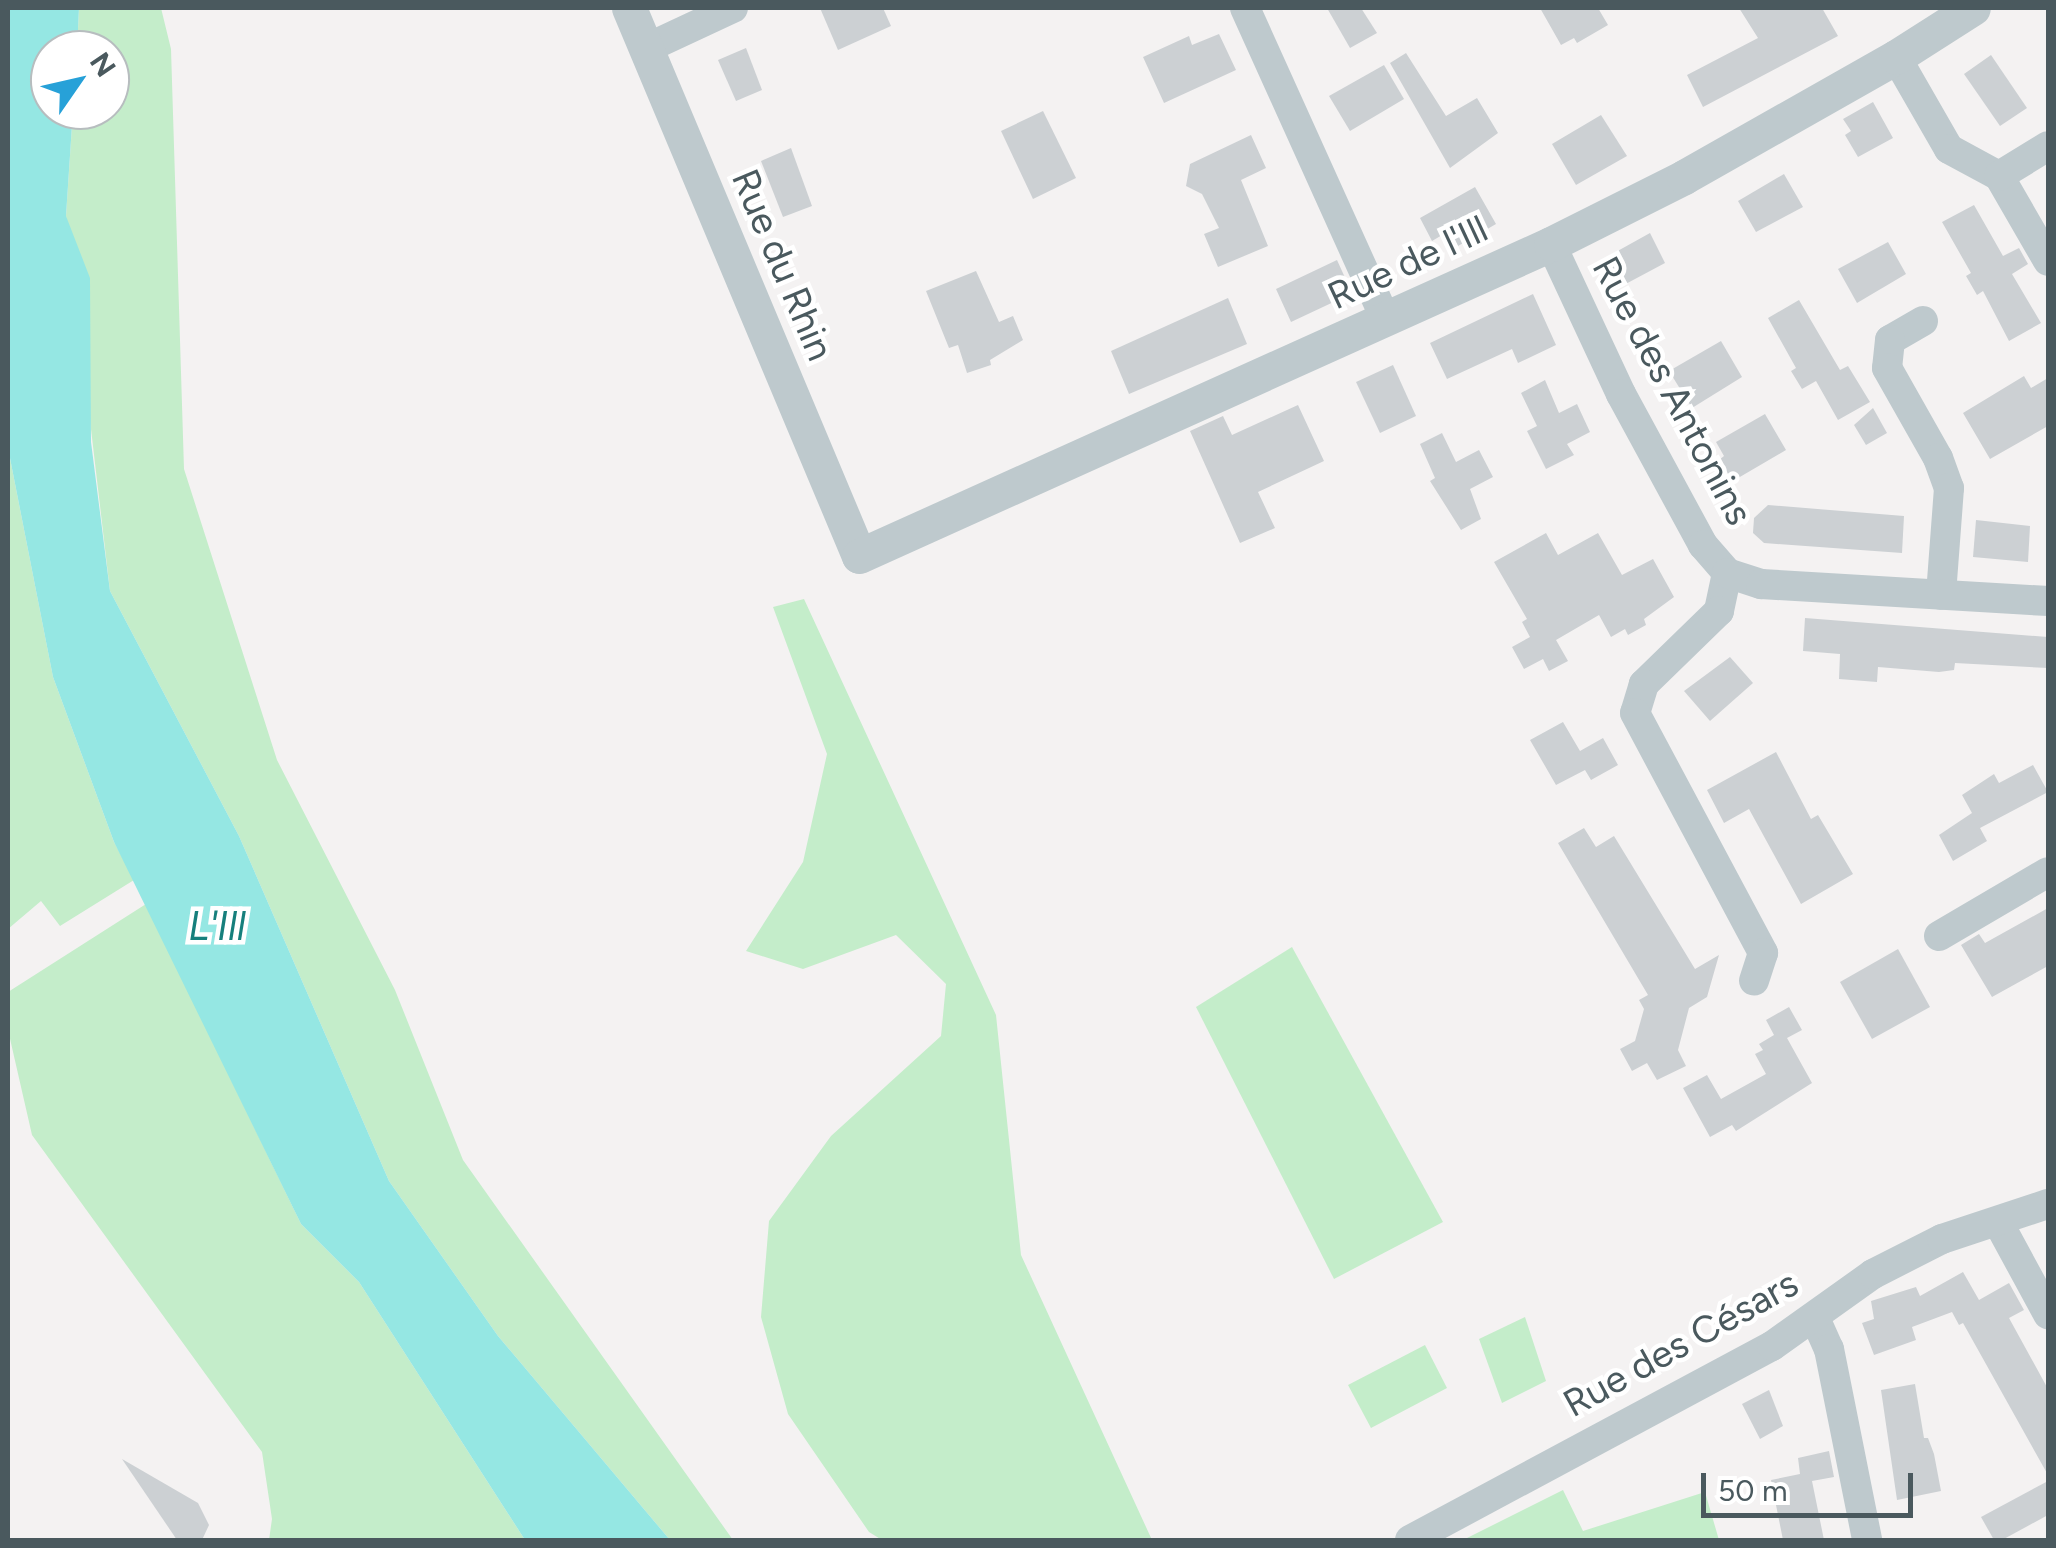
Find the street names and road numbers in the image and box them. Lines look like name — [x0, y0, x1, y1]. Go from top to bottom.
street label: Rue du Rhin — [721, 163, 843, 367]
street label: Rue de l'Ill — [1321, 206, 1495, 320]
street label: Rue des Antonins — [1582, 249, 1762, 533]
street label: Rue des Césars — [1556, 1261, 1806, 1427]

